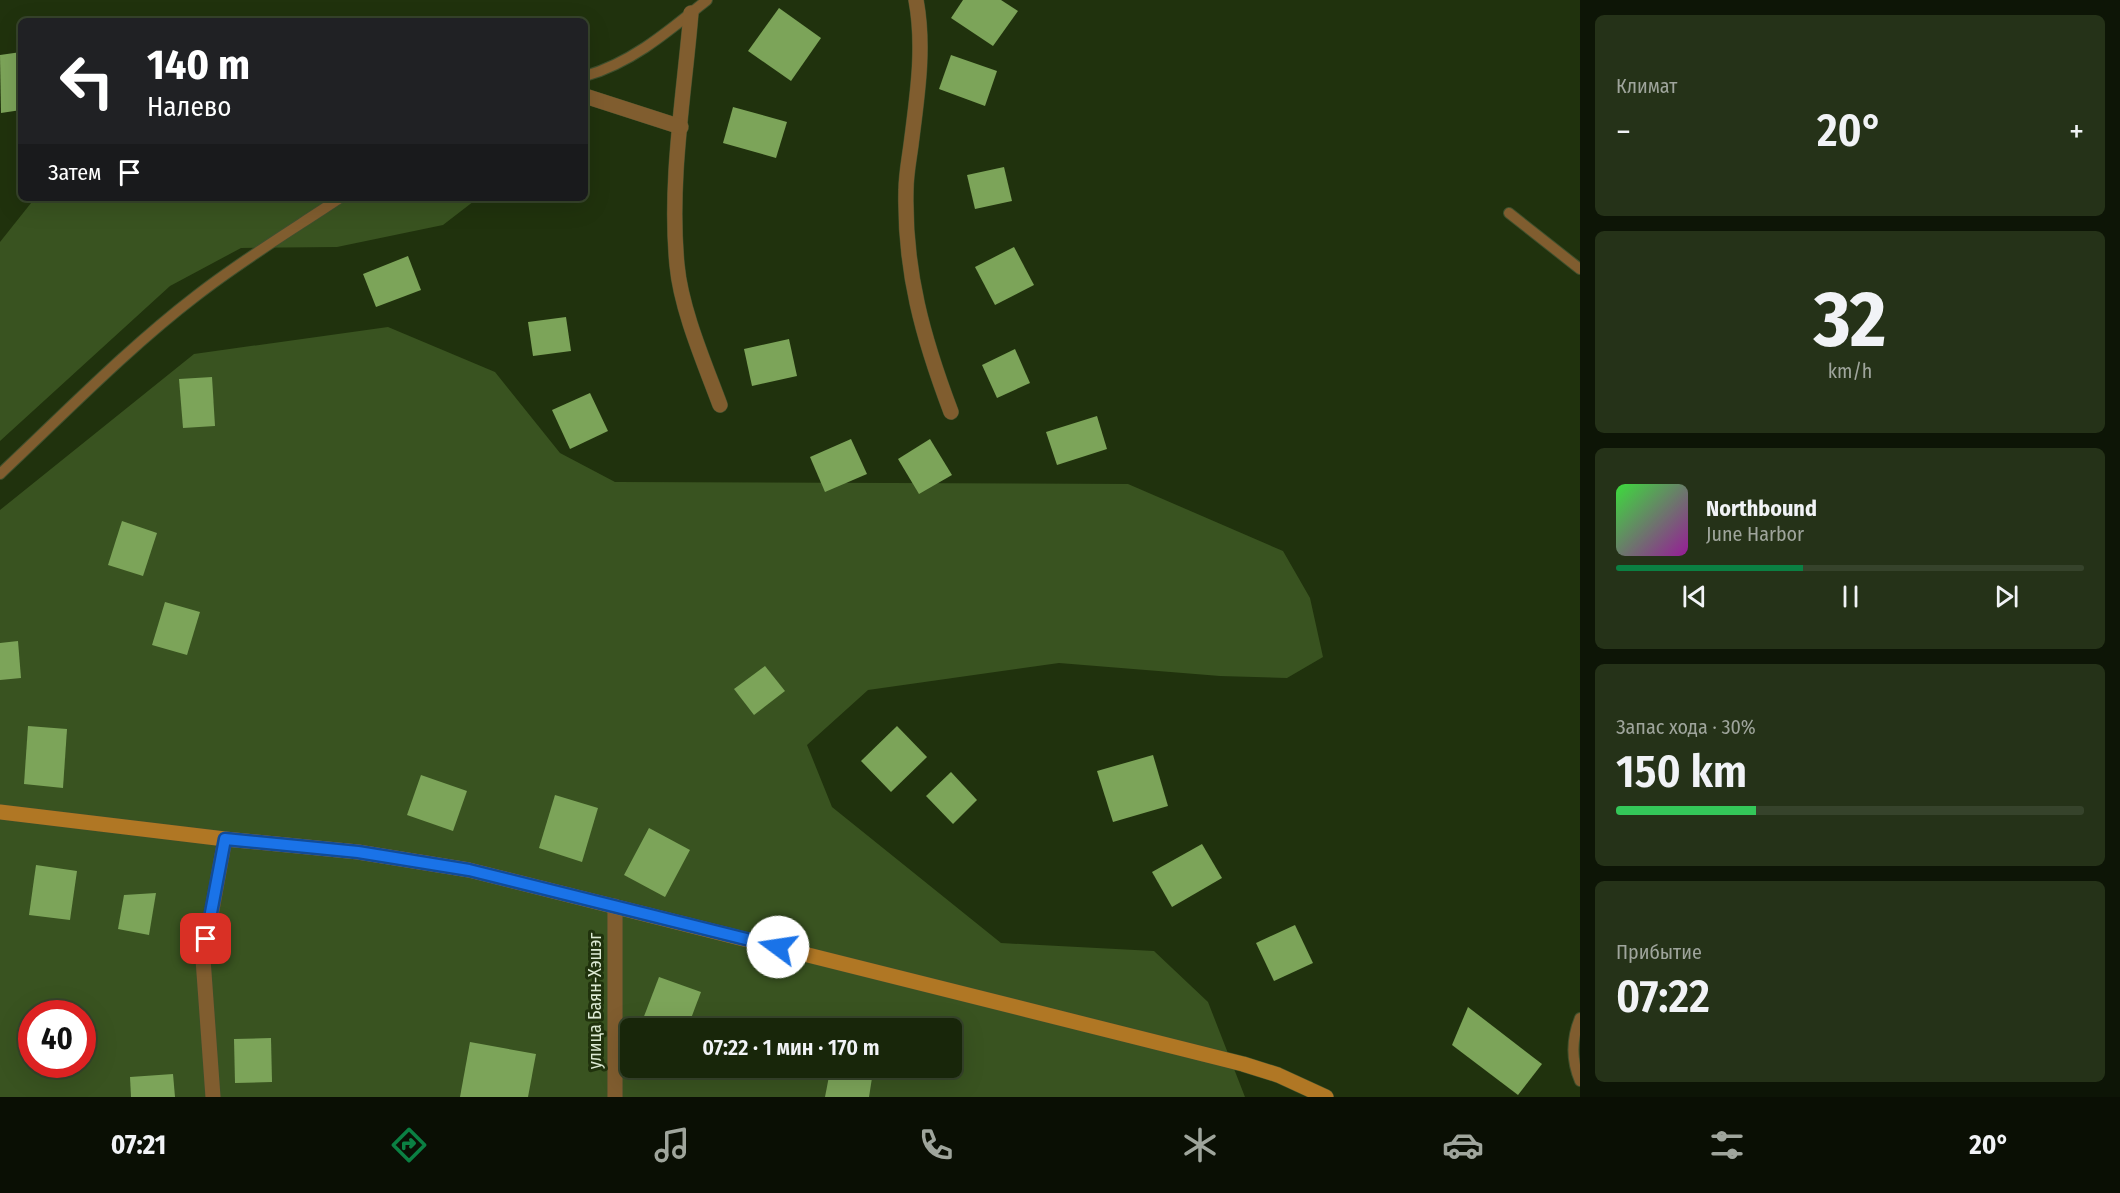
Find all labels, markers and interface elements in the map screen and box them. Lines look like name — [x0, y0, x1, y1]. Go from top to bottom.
text: 140 m — [147, 40, 250, 90]
icon: left — [48, 42, 126, 120]
text: Климат — [1616, 74, 1677, 98]
text: Налево — [147, 91, 231, 123]
text: 20° — [1817, 104, 1883, 158]
text: − — [1616, 112, 1631, 152]
text: + — [2069, 112, 2084, 152]
icon: arrive — [113, 156, 146, 189]
text: Затем — [48, 159, 101, 186]
text: 32 — [1814, 273, 1886, 367]
text: km/h — [1828, 359, 1872, 383]
text: Northbound — [1706, 495, 1817, 522]
text: June Harbor — [1706, 522, 1804, 546]
icon: previous — [1678, 580, 1711, 613]
icon: pause — [1834, 580, 1867, 613]
icon: next — [1990, 580, 2023, 613]
text: Запас хода · 30% — [1616, 715, 1756, 739]
text: 150 km — [1616, 745, 1747, 799]
pin — [180, 913, 231, 964]
position arrow — [746, 915, 810, 979]
icon: arrive — [189, 922, 222, 955]
street label: улица Баян-Хэшэг — [584, 933, 606, 1069]
text: Прибытие — [1616, 940, 1702, 964]
text: 07:22 — [1616, 970, 1710, 1024]
speed limit sign: 40 — [18, 1000, 96, 1078]
text: 07:22 · 1 мин · 170 m — [702, 1034, 880, 1061]
icon: directions — [388, 1124, 430, 1166]
icon: music — [651, 1124, 693, 1166]
icon: phone — [915, 1124, 957, 1166]
icon: climate — [1179, 1124, 1221, 1166]
icon: car — [1442, 1124, 1484, 1166]
icon: filters — [1706, 1124, 1748, 1166]
text: 07:21 — [111, 1129, 166, 1161]
text: 20° — [1969, 1129, 2009, 1161]

